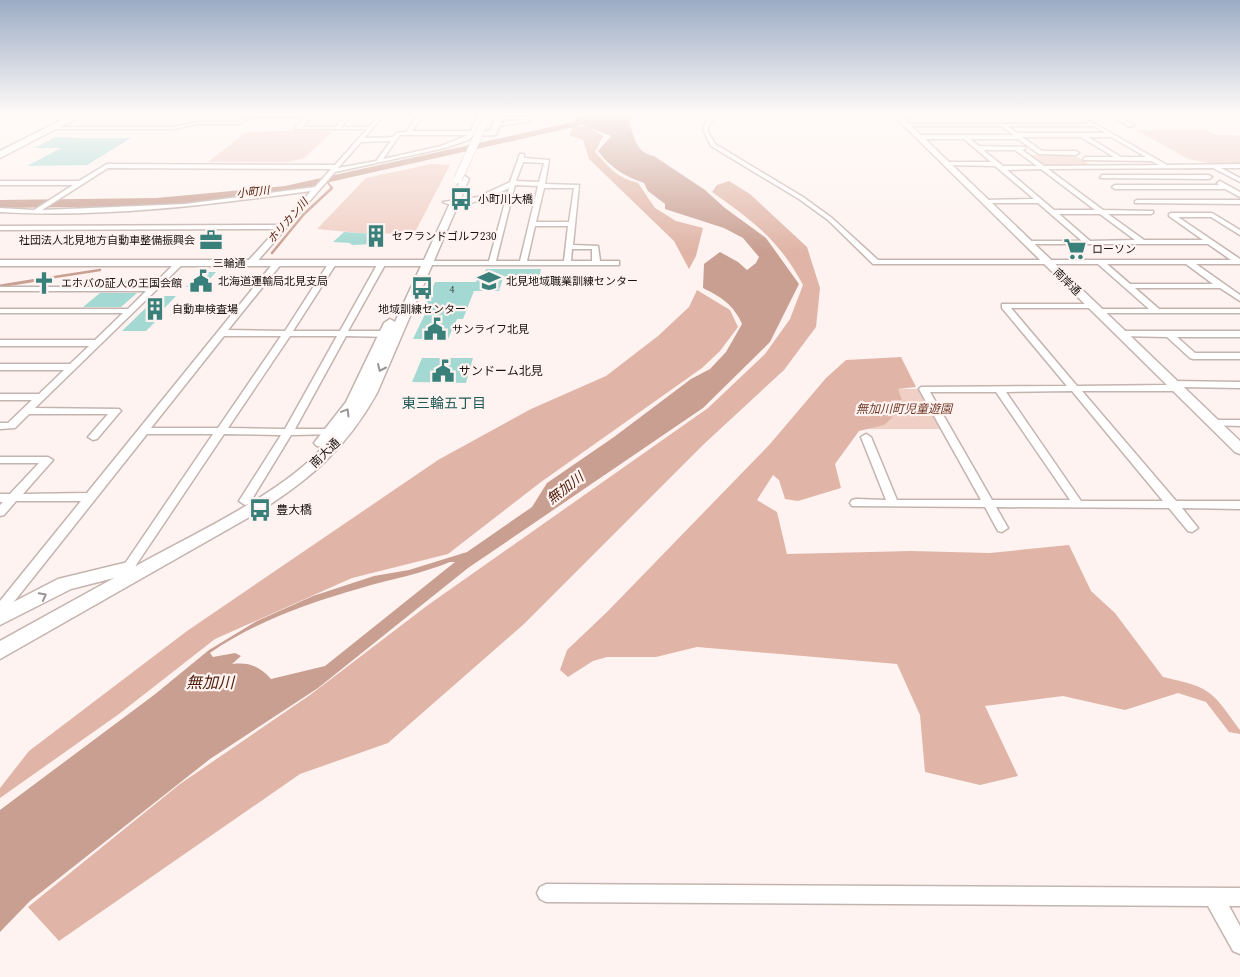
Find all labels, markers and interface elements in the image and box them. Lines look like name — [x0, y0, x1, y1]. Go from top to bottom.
water label: 小町川 — [236, 183, 271, 201]
bus stop icon: 小町川大橋 — [448, 186, 474, 212]
place label: 小町川大橋 — [478, 192, 533, 207]
water label: ホリカン川 — [264, 195, 312, 247]
building icon: セフランドゴルフ230 — [363, 223, 389, 249]
office icon: 社団法人北見地方自動車整備振興会 — [198, 227, 224, 253]
place label: セフランドゴルフ230 — [392, 229, 497, 244]
place label: 社団法人北見地方自動車整備振興会 — [19, 233, 195, 248]
supermarket icon: ローソン — [1062, 236, 1088, 262]
place label: ローソン — [1092, 242, 1136, 257]
street label: 三輪通 — [213, 256, 246, 271]
street label: 南岸通 — [1050, 265, 1084, 299]
public building icon: 北海道運輸局北見支局 — [188, 268, 214, 294]
school or university icon: 北見地域職業訓練センター — [476, 268, 502, 294]
church icon: エホバの証人の王国会館 — [31, 270, 57, 296]
place label: 北海道運輸局北見支局 — [218, 274, 328, 289]
place label: 北見地域職業訓練センター — [506, 274, 638, 289]
bus stop icon: 地域訓練センター — [409, 275, 435, 301]
place label: エホバの証人の王国会館 — [61, 276, 182, 291]
house number: 4 — [450, 283, 455, 296]
building icon: 自動車検査場 — [142, 296, 168, 322]
place label: 自動車検査場 — [172, 302, 238, 317]
place label: 地域訓練センター — [378, 302, 466, 317]
public building icon: サンライフ北見 — [422, 316, 448, 342]
place label: サンライフ北見 — [452, 322, 529, 337]
public building icon: サンドーム北見 — [430, 358, 456, 384]
one-way arrow — [377, 363, 388, 372]
place label: サンドーム北見 — [459, 363, 543, 379]
district label: 東三輪五丁目 — [402, 393, 486, 413]
park label: 無加川町児童遊園 — [856, 401, 954, 417]
one-way arrow — [339, 408, 349, 417]
street label: 南大通 — [306, 435, 344, 471]
water label: 無加川 — [542, 466, 589, 509]
bus stop icon: 豊大橋 — [247, 497, 273, 523]
place label: 豊大橋 — [276, 502, 312, 518]
one-way arrow — [38, 592, 47, 602]
water label: 無加川 — [186, 671, 236, 693]

